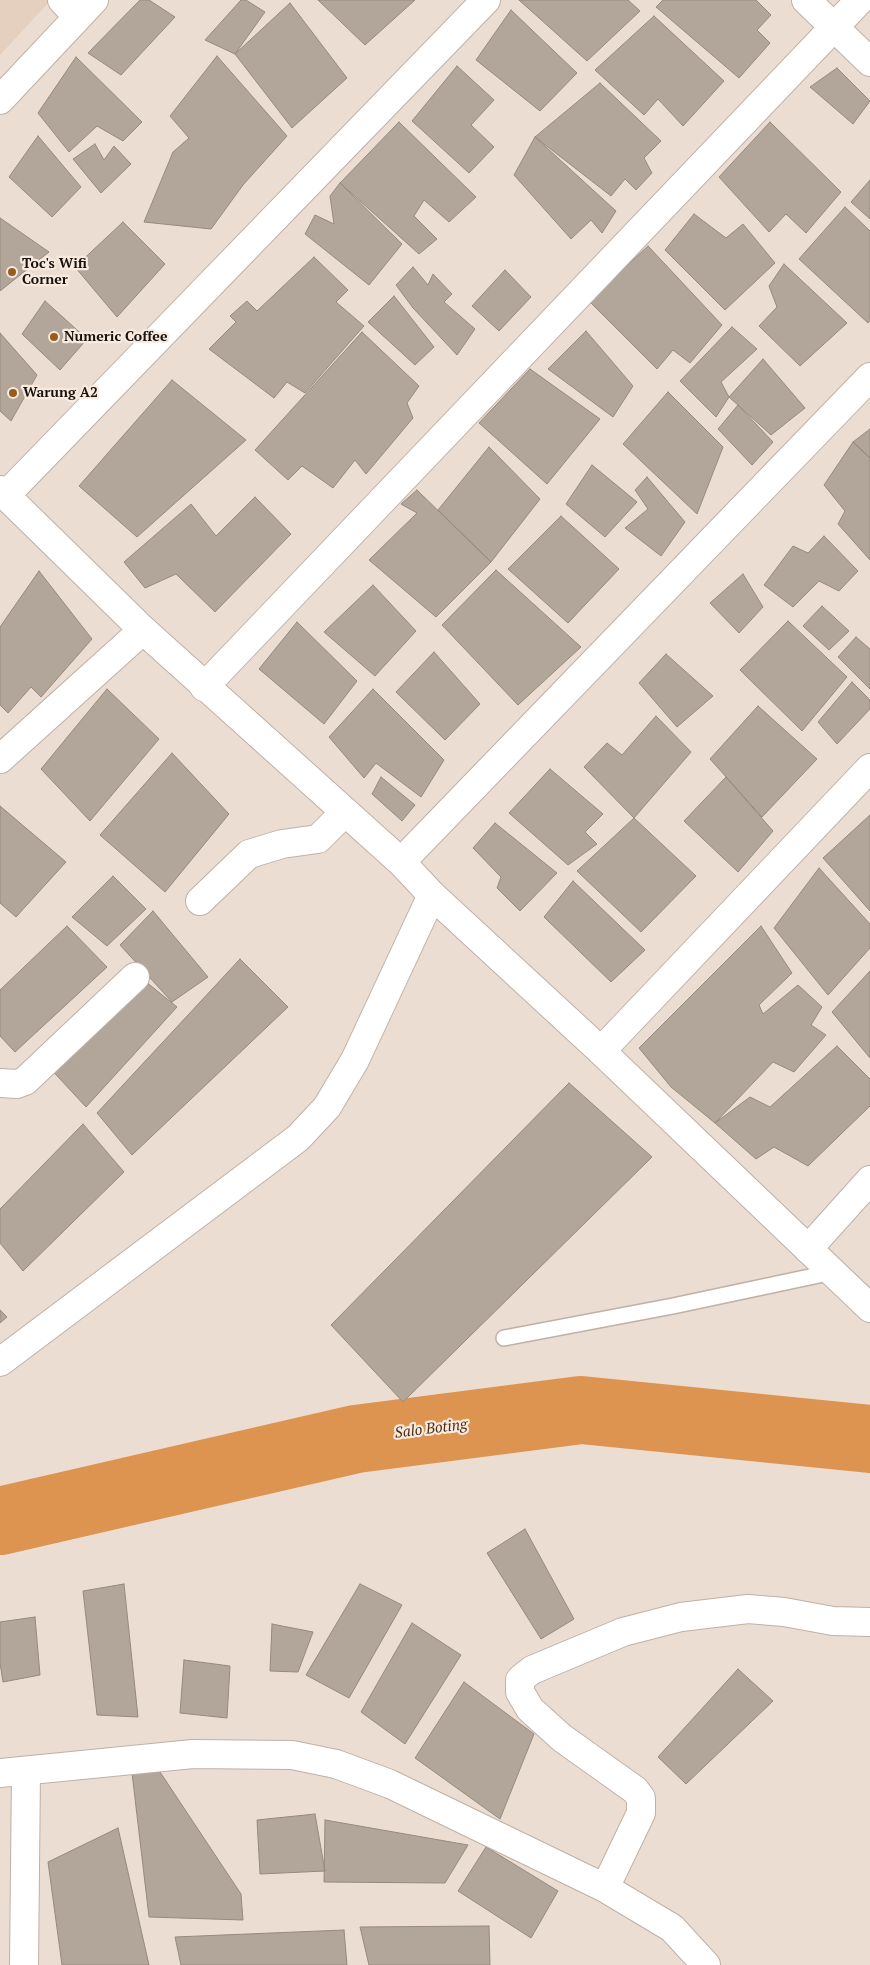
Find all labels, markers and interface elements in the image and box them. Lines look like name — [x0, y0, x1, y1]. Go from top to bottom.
place label: Toc's Wifi Corner — [22, 256, 87, 288]
marker: Toc's Wifi Corner — [6, 266, 18, 278]
place label: Numeric Coffee — [64, 329, 167, 345]
marker: Numeric Coffee — [48, 331, 60, 343]
place label: Warung A2 — [23, 385, 98, 401]
marker: Warung A2 — [7, 387, 19, 399]
water label: Salo Boting — [394, 1416, 468, 1442]

